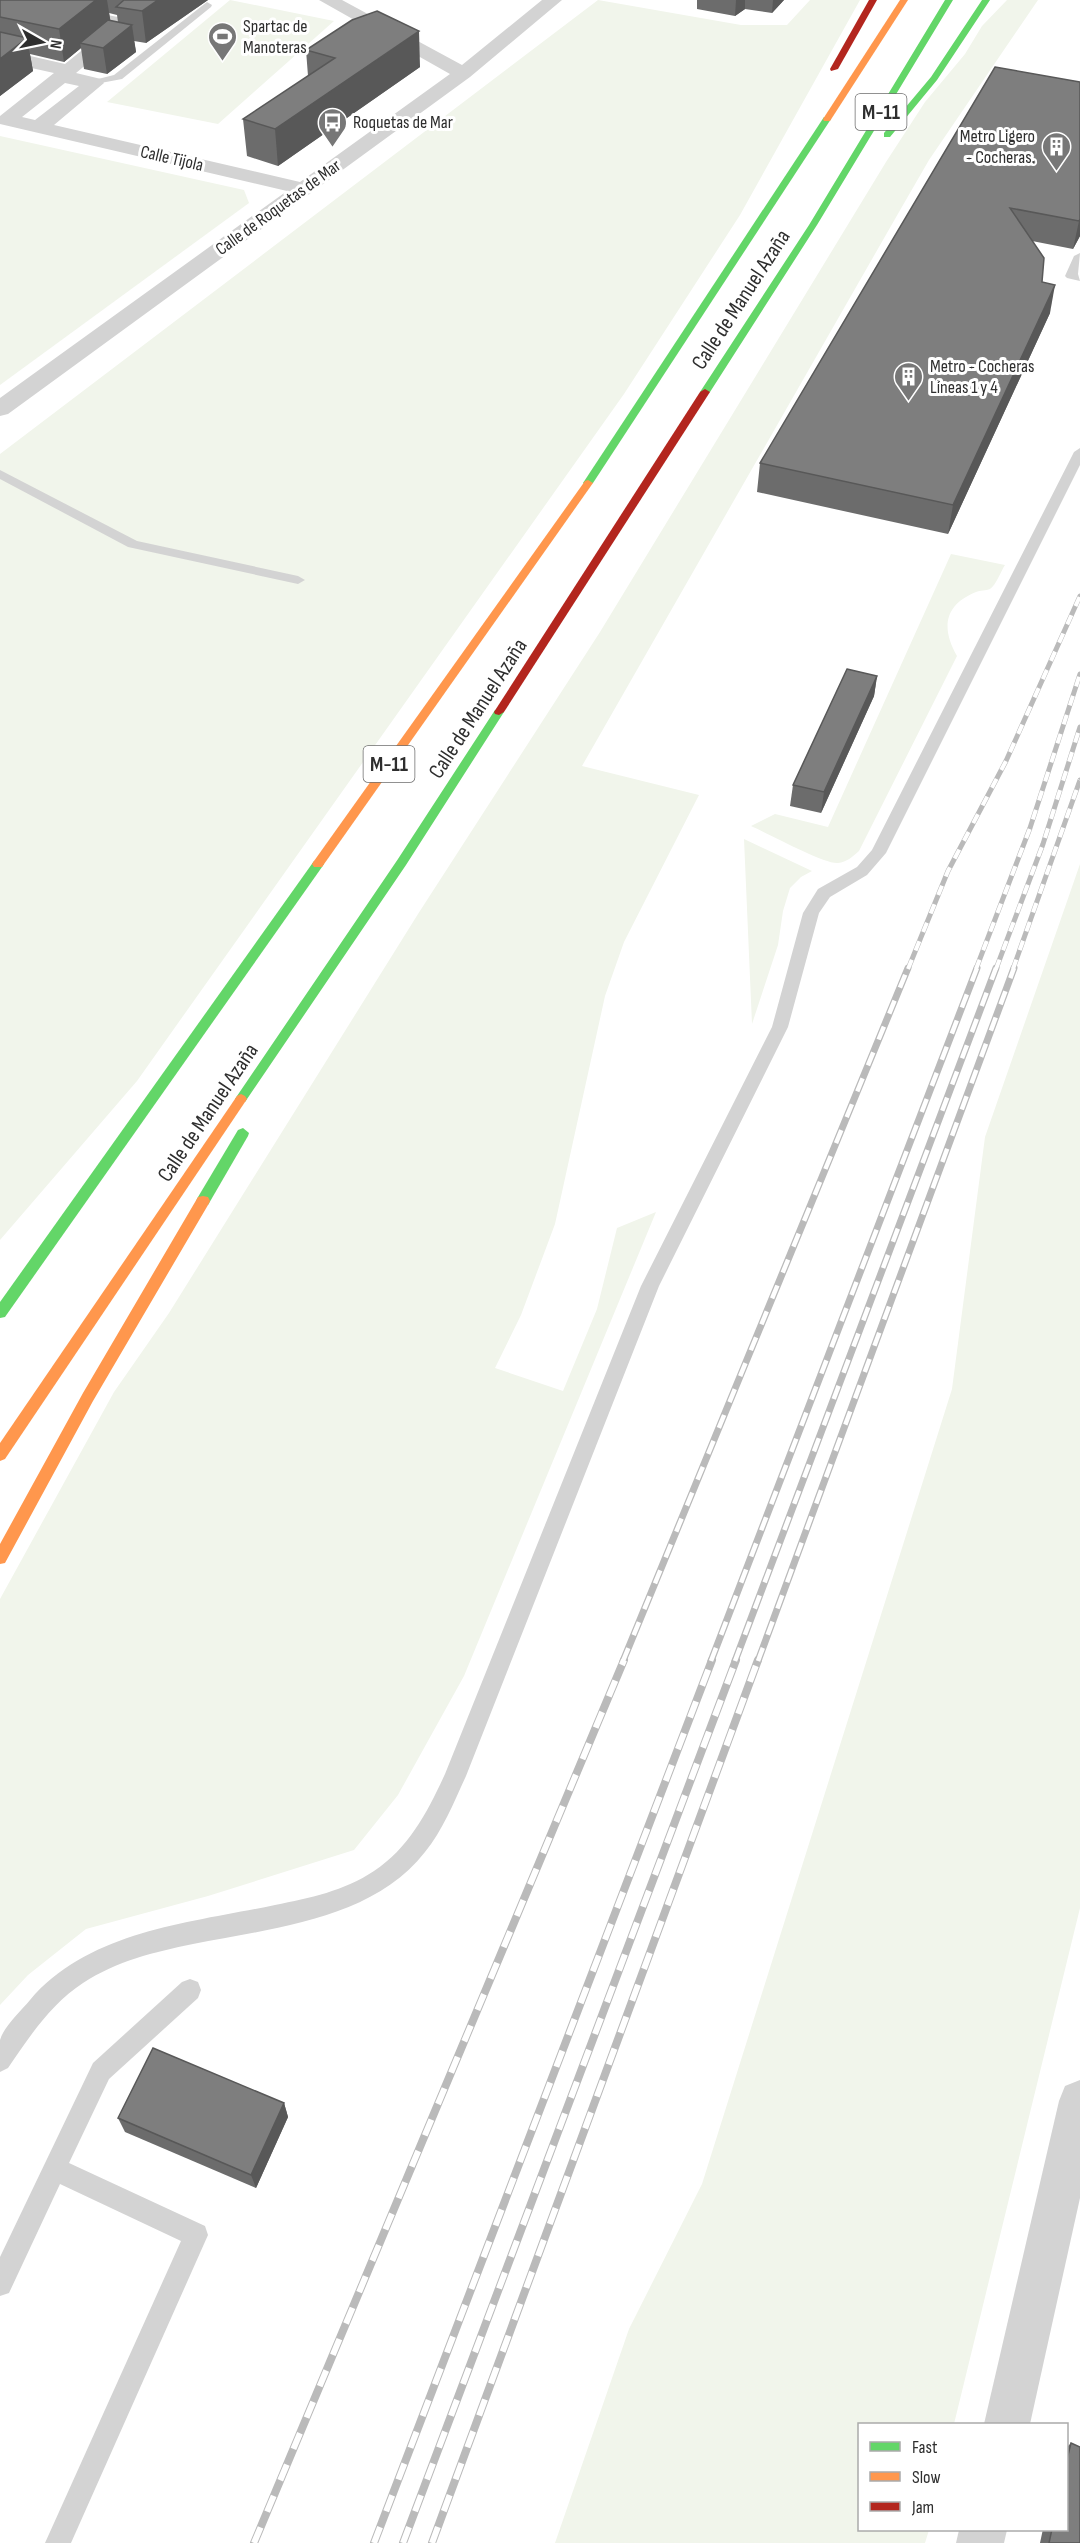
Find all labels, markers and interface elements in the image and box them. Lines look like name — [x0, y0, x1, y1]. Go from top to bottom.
north arrow — [12, 12, 72, 72]
place label: Spartac de Manoteras — [243, 16, 308, 58]
sports icon: Spartac de Manoteras — [206, 20, 238, 62]
text: N — [45, 38, 65, 50]
road number: M-11 — [856, 94, 906, 130]
bus stop icon: Roquetas de Mar — [316, 106, 348, 148]
place label: Roquetas de Mar — [353, 112, 453, 133]
place label: Metro Ligero - Cocheras. — [960, 126, 1035, 168]
building icon: Metro Ligero - Cocheras. — [1040, 130, 1072, 172]
street label: Calle Tijola — [138, 141, 205, 176]
street label: Calle de Roquetas de Mar — [212, 155, 345, 260]
street label: Calle de Manuel Azaña — [686, 225, 796, 375]
place label: Metro - Cocheras Líneas 1 y 4 — [930, 356, 1035, 398]
building icon: Metro - Cocheras Líneas 1 y 4 — [893, 360, 925, 402]
street label: Calle de Manuel Azaña — [423, 634, 533, 784]
road number: M-11 — [364, 746, 414, 782]
street label: Calle de Manuel Azaña — [152, 1038, 265, 1187]
legend — [858, 2423, 1068, 2531]
text: Fast — [912, 2437, 938, 2458]
text: Slow — [912, 2467, 941, 2488]
text: Jam — [911, 2497, 934, 2518]

